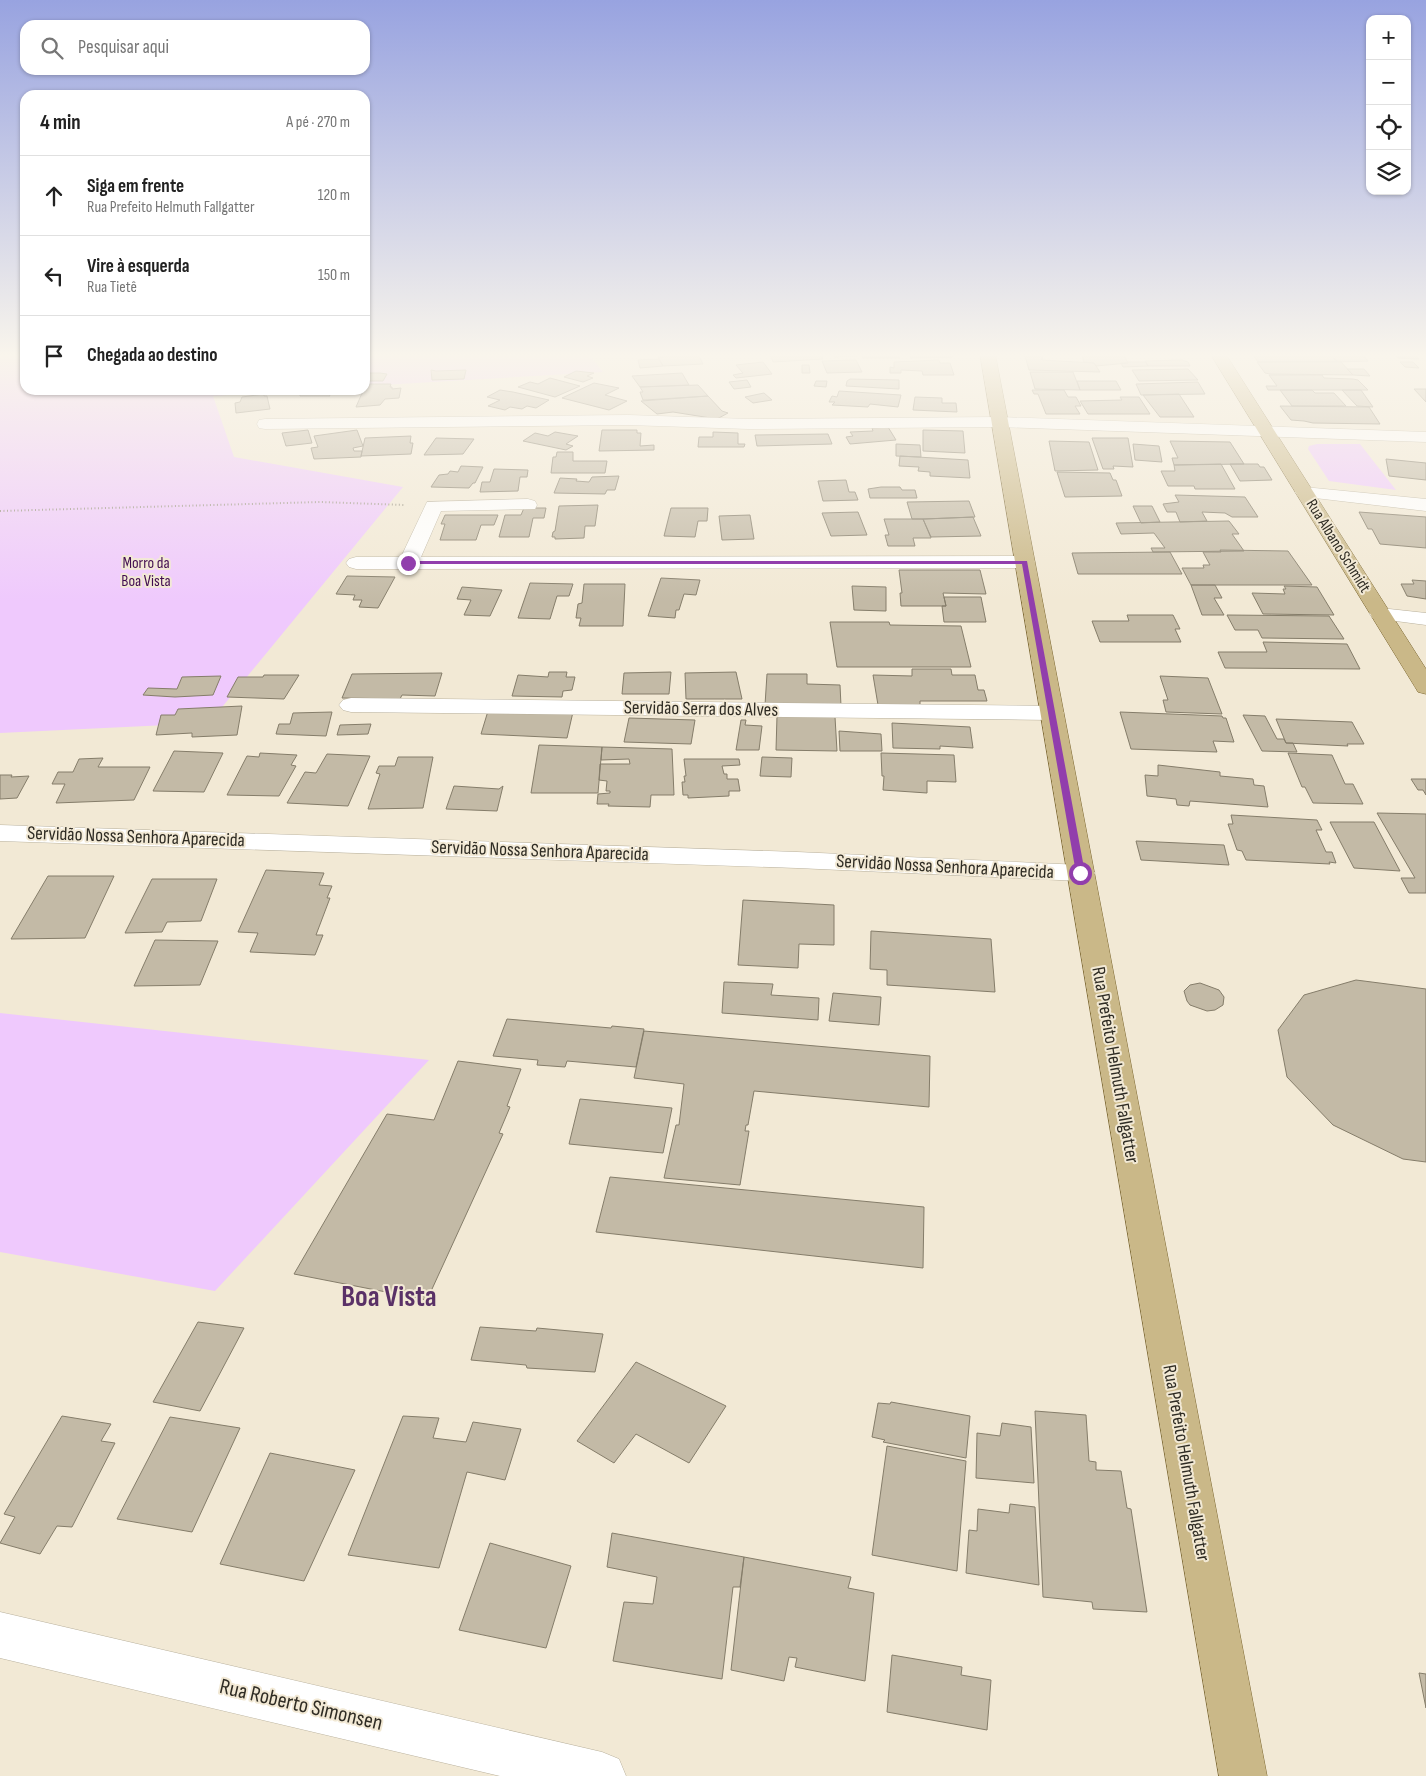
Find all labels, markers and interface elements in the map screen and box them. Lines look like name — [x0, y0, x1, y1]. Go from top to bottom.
map controls — [1366, 15, 1411, 195]
button: + — [1366, 15, 1411, 60]
search box — [20, 20, 370, 75]
icon: search — [38, 34, 66, 62]
text: Pesquisar aqui — [78, 36, 169, 59]
button: − — [1366, 60, 1411, 105]
button: locate — [1366, 105, 1411, 150]
text: 4 min — [40, 110, 81, 135]
text: A pé · 270 m — [286, 113, 350, 132]
button: layers — [1366, 150, 1411, 195]
text: Siga em frente — [87, 175, 184, 198]
icon: ahead — [40, 182, 68, 210]
text: 120 m — [318, 186, 350, 205]
text: Rua Prefeito Helmuth Fallgatter — [87, 198, 255, 217]
text: Vire à esquerda — [87, 255, 189, 278]
icon: left — [40, 262, 68, 290]
text: 150 m — [318, 266, 350, 285]
text: Rua Tietê — [87, 278, 137, 297]
icon: arrive — [40, 342, 68, 370]
text: Chegada ao destino — [87, 344, 217, 367]
street label: Rua Albano Schmidt — [1302, 496, 1374, 596]
route end — [397, 552, 420, 575]
park label: Morro da Boa Vista — [121, 554, 171, 591]
street label: Servidão Serra dos Alves — [624, 696, 779, 722]
street label: Servidão Nossa Senhora Aparecida — [27, 822, 245, 852]
street label: Servidão Nossa Senhora Aparecida — [431, 836, 649, 866]
street label: Servidão Nossa Senhora Aparecida — [836, 850, 1054, 884]
route start — [1069, 862, 1092, 885]
street label: Rua Prefeito Helmuth Fallgatter — [1086, 965, 1144, 1166]
district label: Boa Vista — [341, 1280, 437, 1315]
street label: Rua Prefeito Helmuth Fallgatter — [1157, 1363, 1215, 1564]
street label: Rua Roberto Simonsen — [217, 1673, 385, 1737]

